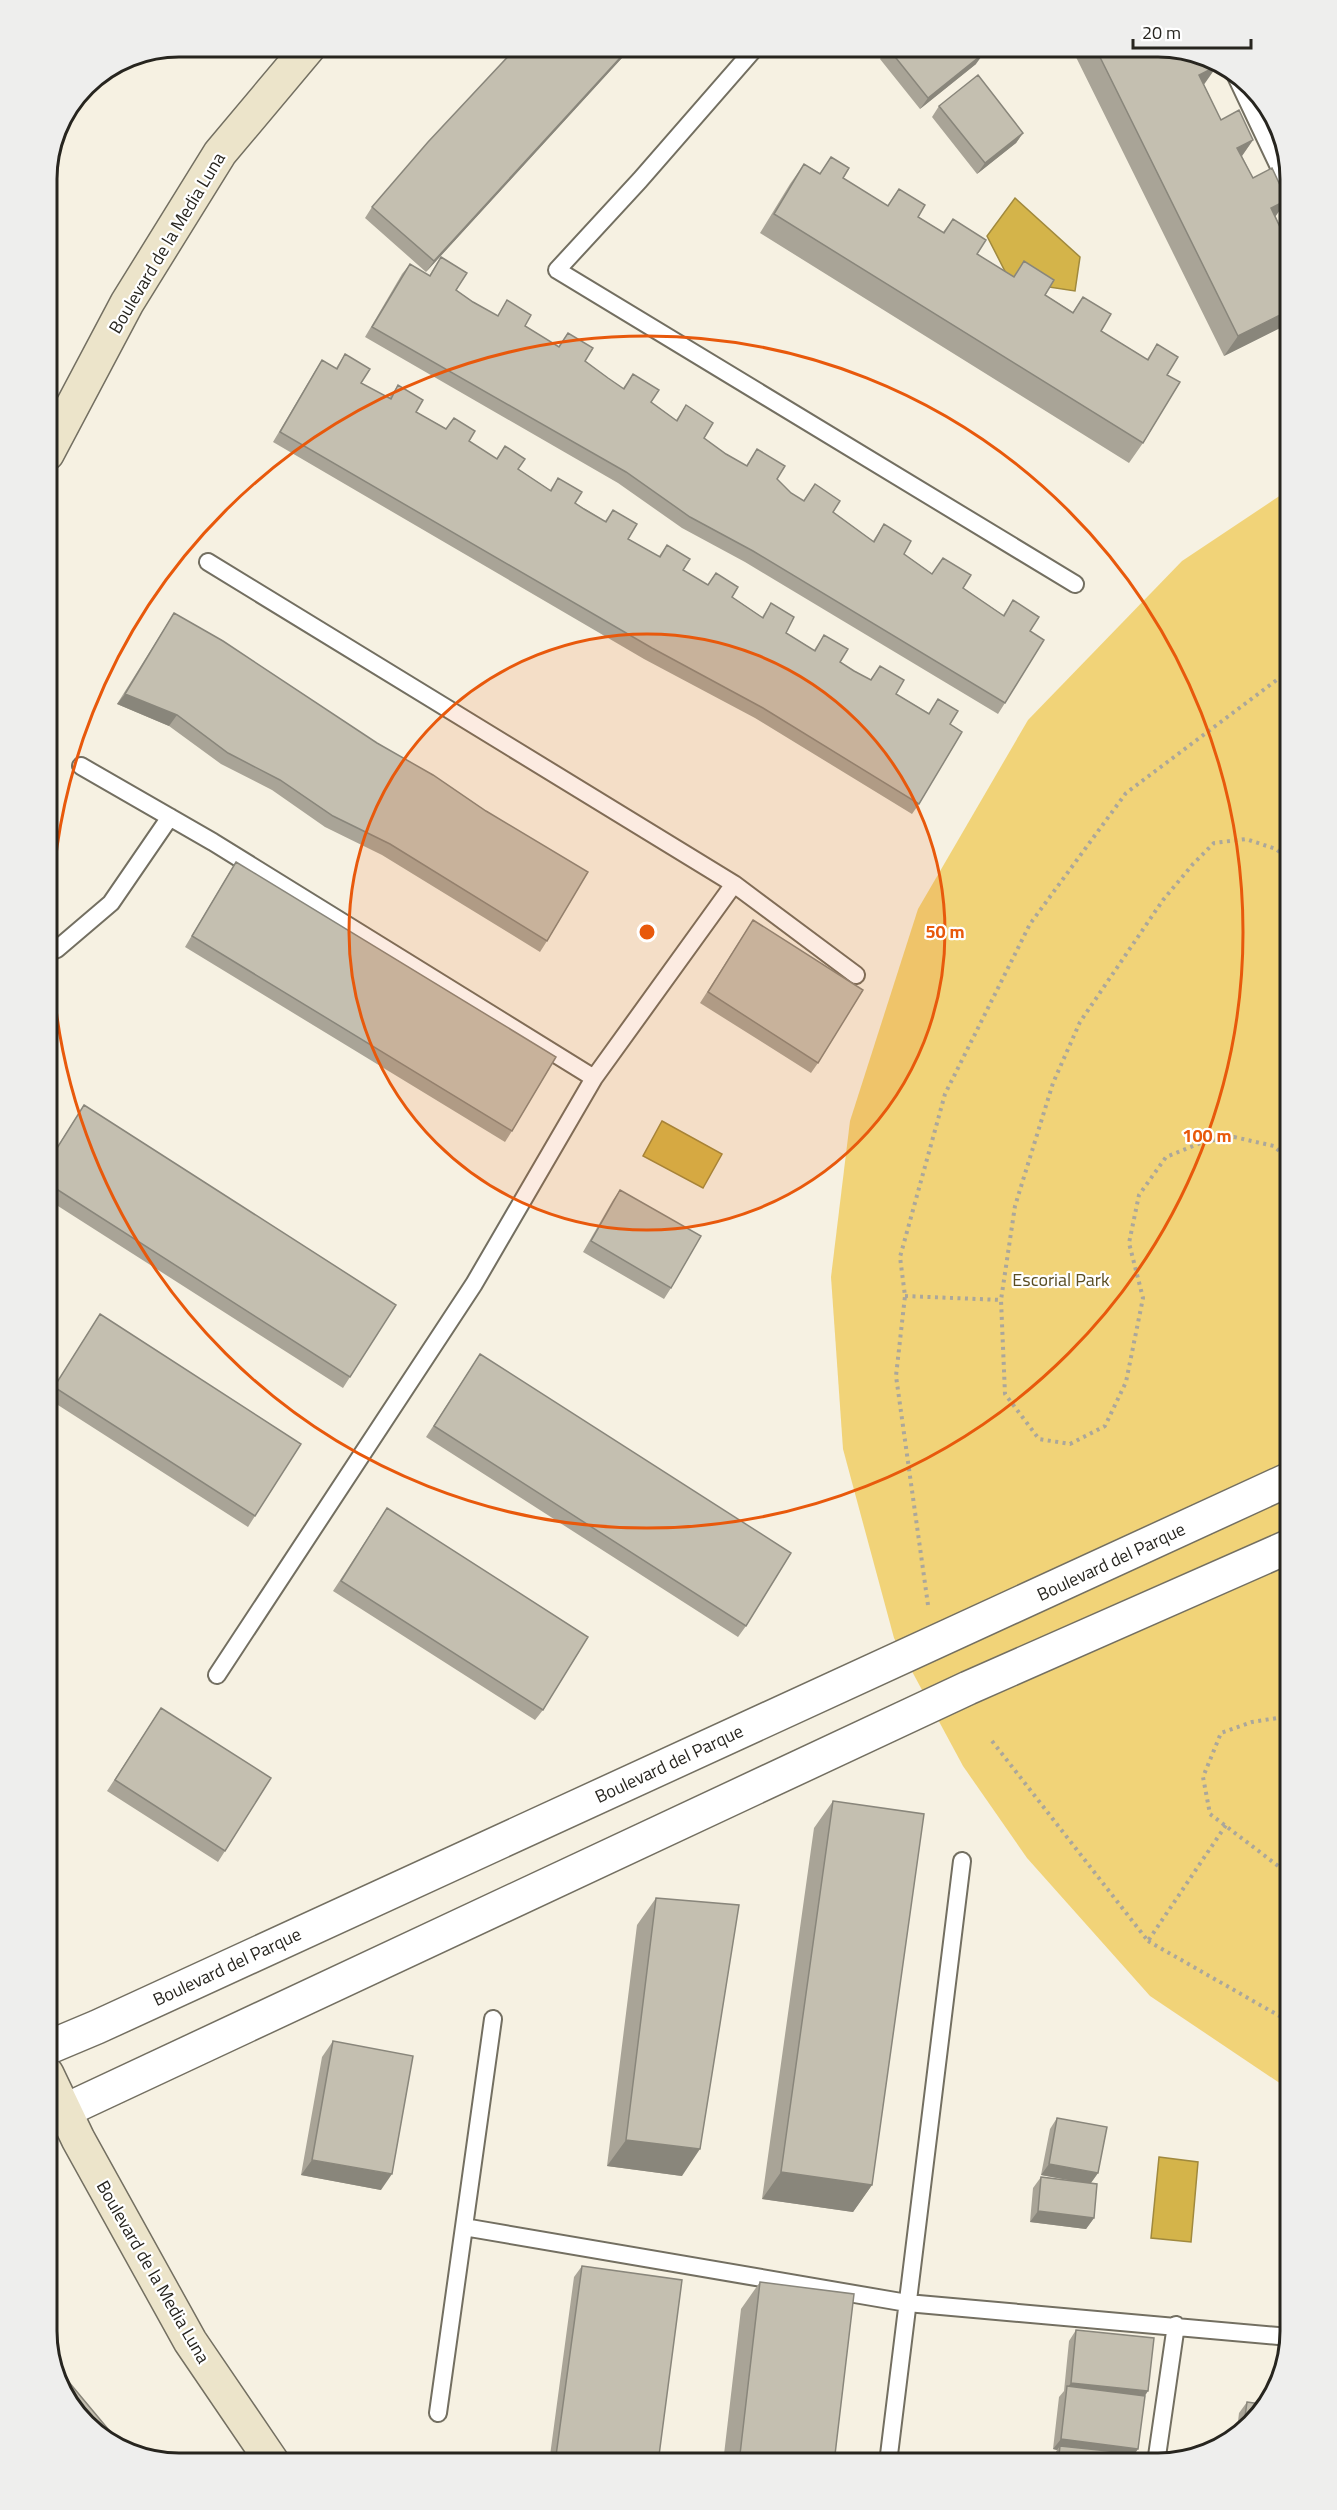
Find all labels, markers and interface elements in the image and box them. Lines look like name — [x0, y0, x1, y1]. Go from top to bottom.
scale bar — [1133, 12, 1252, 50]
text: 20 m — [1142, 19, 1181, 46]
street label: Boulevard de la Media Luna — [102, 147, 232, 339]
text: 50 m — [925, 918, 965, 945]
centre of rings — [637, 922, 657, 942]
text: 100 m — [1182, 1122, 1232, 1149]
park label: Escorial Park — [1012, 1266, 1110, 1293]
street label: Boulevard del Parque — [1032, 1515, 1189, 1608]
street label: Boulevard del Parque — [590, 1717, 747, 1810]
street label: Boulevard del Parque — [148, 1920, 305, 2013]
street label: Boulevard de la Media Luna — [90, 2175, 217, 2368]

